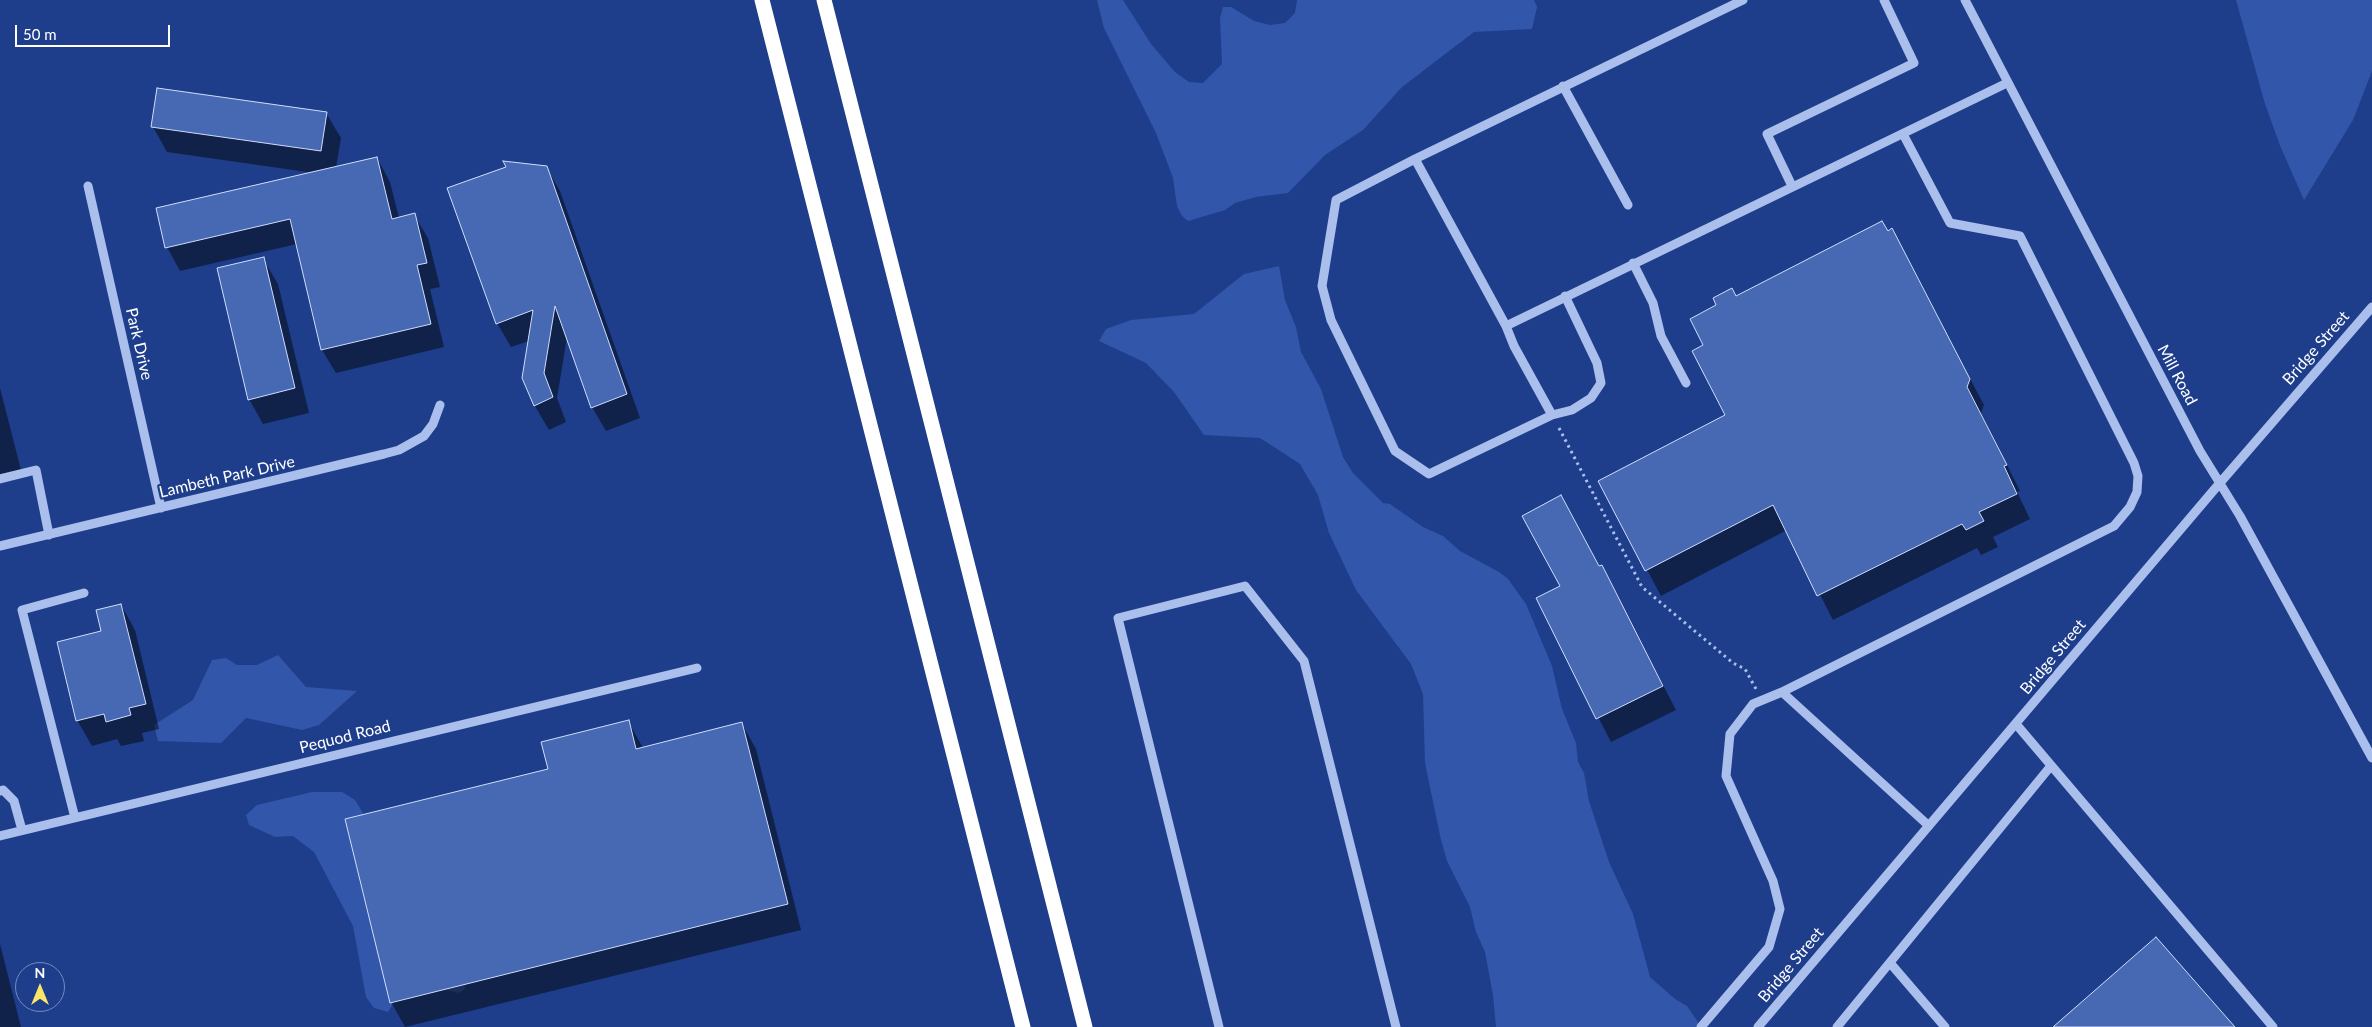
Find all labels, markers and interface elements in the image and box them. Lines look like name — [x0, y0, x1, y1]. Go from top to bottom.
scale bar — [18, 15, 172, 47]
text: 50 m — [23, 25, 57, 43]
street label: Park Drive — [121, 306, 157, 382]
street label: Bridge Street — [2279, 307, 2353, 389]
street label: Mill Road — [2153, 341, 2201, 409]
street label: Lambeth Park Drive — [157, 452, 297, 502]
street label: Bridge Street — [2016, 616, 2090, 698]
street label: Pequod Road — [297, 716, 393, 758]
street label: Bridge Street — [1754, 924, 1828, 1006]
north arrow — [15, 962, 65, 1012]
text: N — [35, 964, 45, 981]

